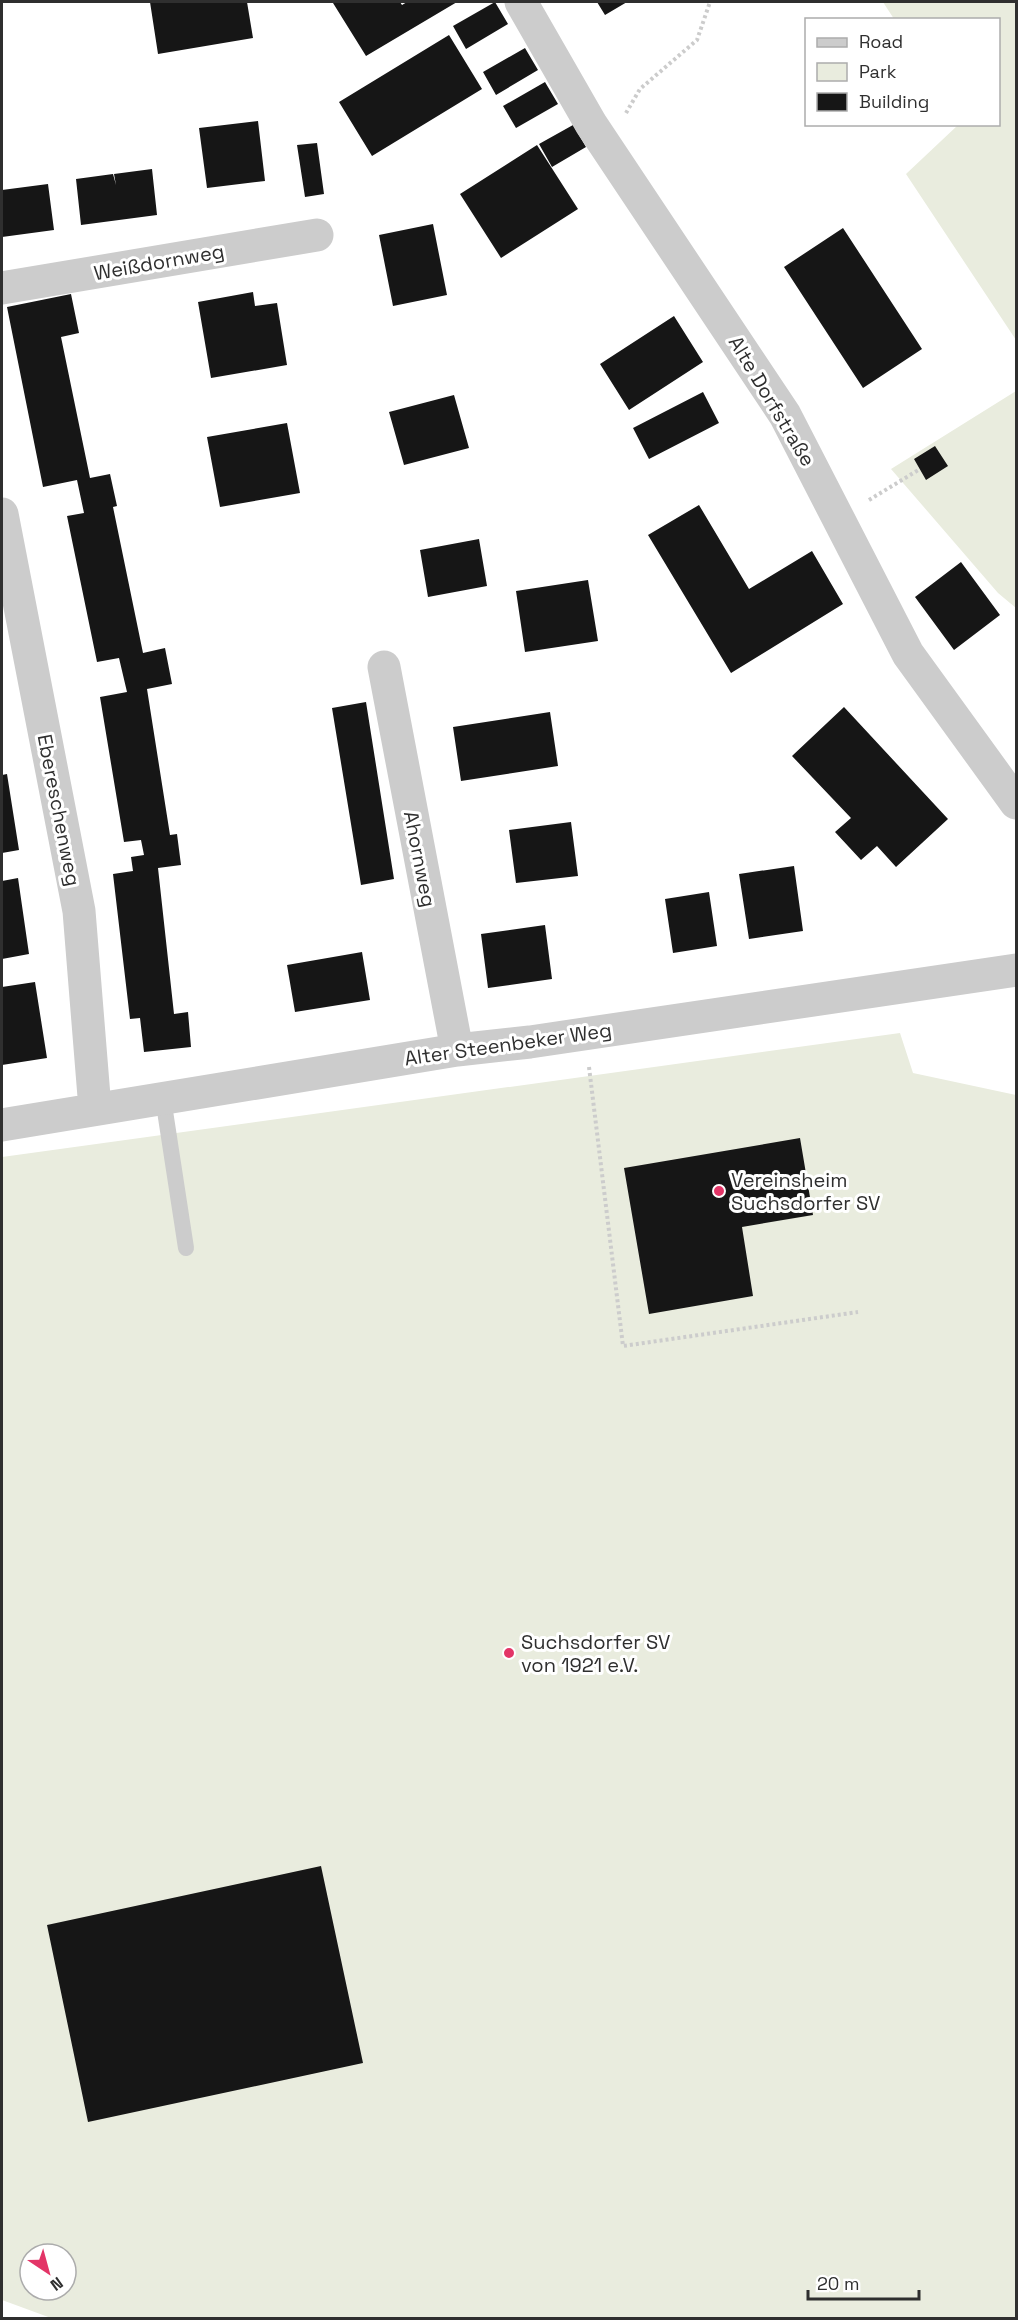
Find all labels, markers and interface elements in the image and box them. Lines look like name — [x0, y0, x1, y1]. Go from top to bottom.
legend — [805, 18, 1000, 126]
text: Road — [859, 30, 903, 53]
text: Park — [859, 60, 897, 83]
text: Building — [859, 90, 929, 113]
street label: Weißdornweg — [92, 238, 226, 286]
street label: Alte Dorfstraße — [723, 331, 821, 471]
street label: Ebereschenweg — [32, 732, 86, 888]
street label: Ahornweg — [398, 809, 442, 909]
street label: Alter Steenbeker Weg — [403, 1017, 613, 1071]
place label: Vereinsheim Suchsdorfer SV — [731, 1167, 880, 1216]
marker: Vereinsheim Suchsdorfer SV — [712, 1184, 726, 1198]
place label: Suchsdorfer SV von 1921 e.V. — [521, 1629, 670, 1678]
marker: Suchsdorfer SV von 1921 e.V. — [502, 1646, 516, 1660]
north arrow — [18, 2242, 78, 2302]
scale bar — [808, 2263, 919, 2301]
text: N — [46, 2272, 67, 2295]
text: 20 m — [817, 2272, 860, 2295]

